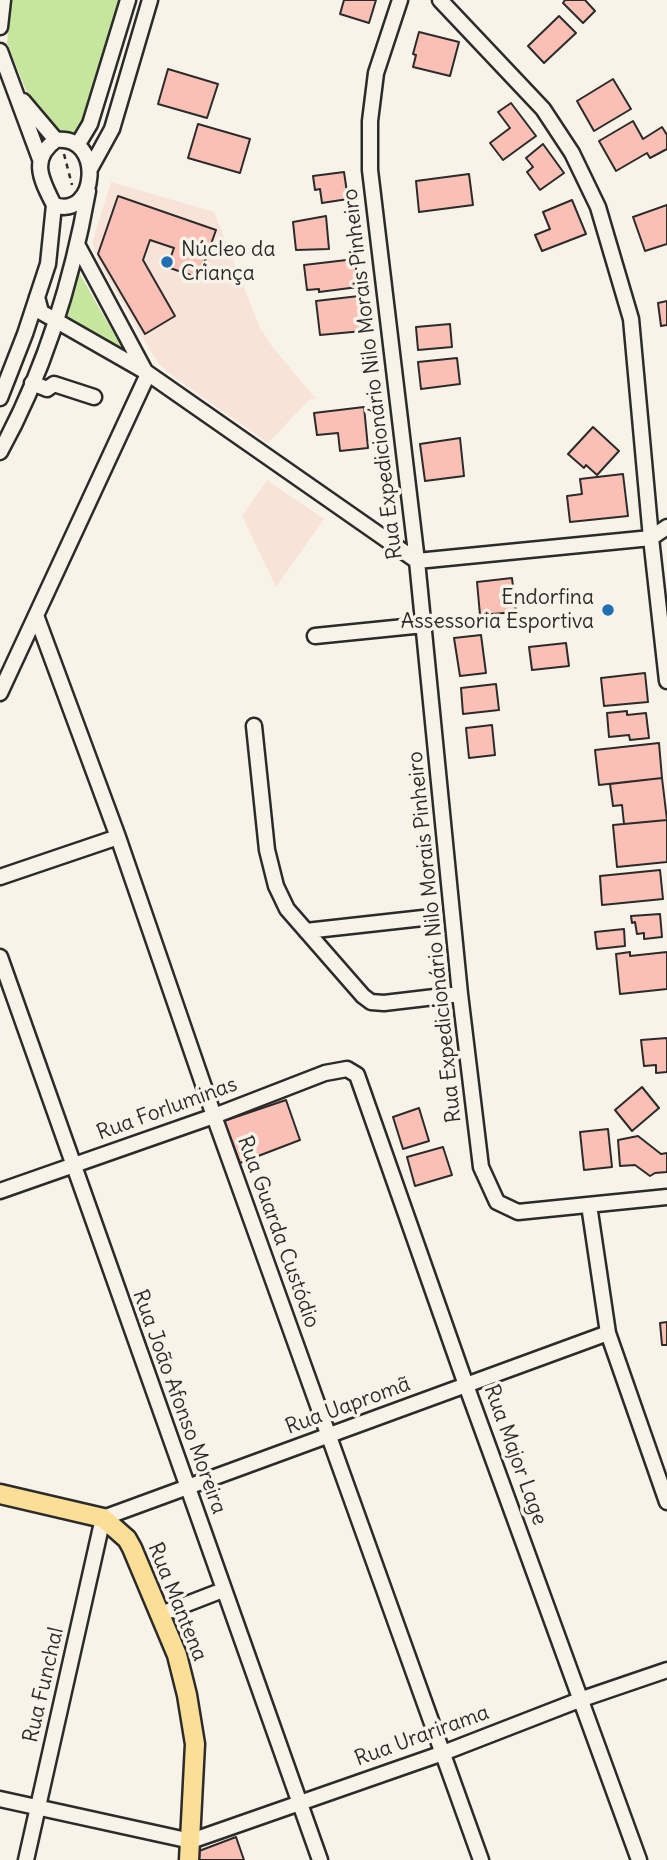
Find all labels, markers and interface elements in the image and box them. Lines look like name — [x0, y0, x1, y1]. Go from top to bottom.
street label: Rua Expedicionário Nilo Morais Pinheiro — [338, 187, 408, 561]
place label: Núcleo da Criança — [181, 237, 275, 287]
marker: Núcleo da Criança — [159, 254, 175, 270]
place label: Endorfina Assessoria Esportiva — [401, 585, 594, 635]
marker: Endorfina Assessoria Esportiva — [600, 602, 616, 618]
street label: Rua Expedicionário Nilo Morais Pinheiro — [403, 750, 467, 1124]
street label: Rua Forluminas — [93, 1072, 241, 1146]
street label: Rua Guarda Custódio — [232, 1133, 324, 1331]
street label: Rua João Afonso Moreira — [127, 1286, 231, 1518]
street label: Rua Uapromã — [282, 1372, 414, 1440]
street label: Rua Major Lage — [478, 1381, 552, 1529]
street label: Rua Mantena — [142, 1539, 212, 1665]
street label: Rua Funchal — [19, 1625, 69, 1745]
street label: Rua Urarirama — [351, 1700, 493, 1772]

